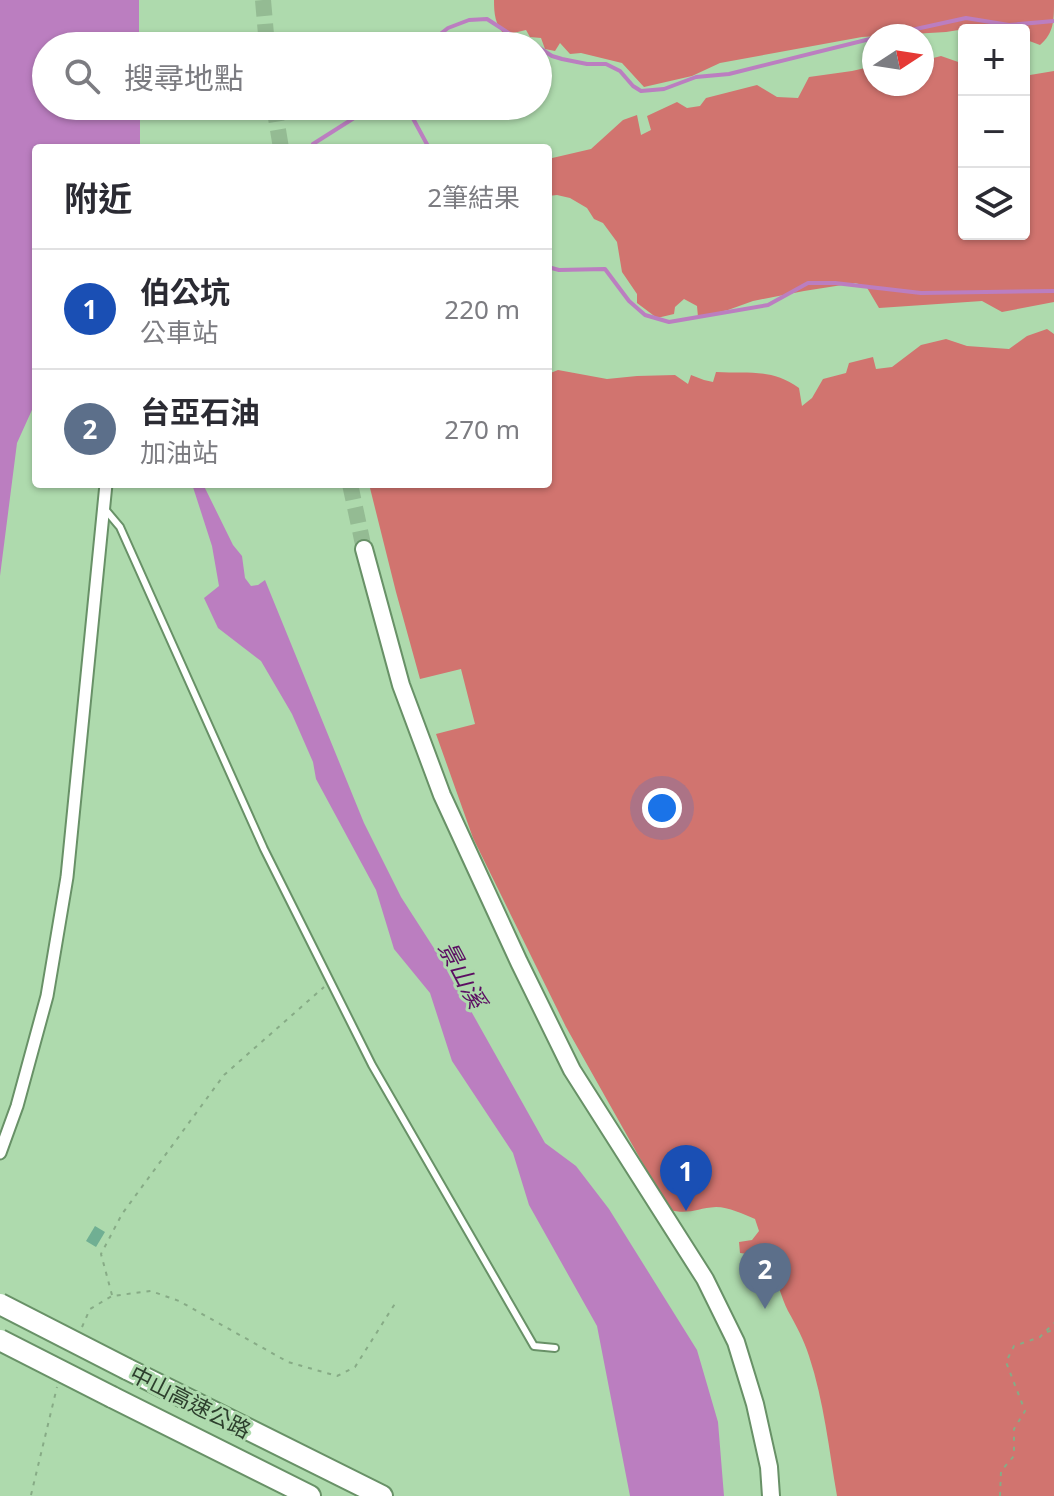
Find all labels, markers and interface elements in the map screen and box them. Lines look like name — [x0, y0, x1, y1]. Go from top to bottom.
north arrow — [862, 24, 934, 96]
map controls — [958, 24, 1030, 240]
button: + — [958, 24, 1030, 96]
search box — [32, 32, 552, 120]
icon: search — [60, 54, 104, 98]
text: 搜尋地點 — [124, 57, 244, 98]
button: − — [958, 96, 1030, 168]
button: layers — [958, 168, 1030, 240]
text: 附近 — [64, 175, 132, 221]
text: 2筆結果 — [427, 179, 520, 215]
text: 伯公坑 — [140, 271, 230, 312]
text: 1 — [83, 291, 97, 327]
text: 220 m — [444, 291, 520, 327]
text: 公車站 — [140, 314, 218, 350]
text: 台亞石油 — [140, 391, 260, 432]
text: 2 — [83, 411, 97, 447]
text: 270 m — [444, 411, 520, 447]
text: 加油站 — [140, 434, 218, 470]
your location — [642, 788, 682, 828]
water label: 景山溪 — [432, 934, 496, 1016]
pin: 1 — [660, 1145, 712, 1211]
pin: 2 — [739, 1243, 791, 1309]
street label: 中山高速公路 — [125, 1358, 257, 1444]

